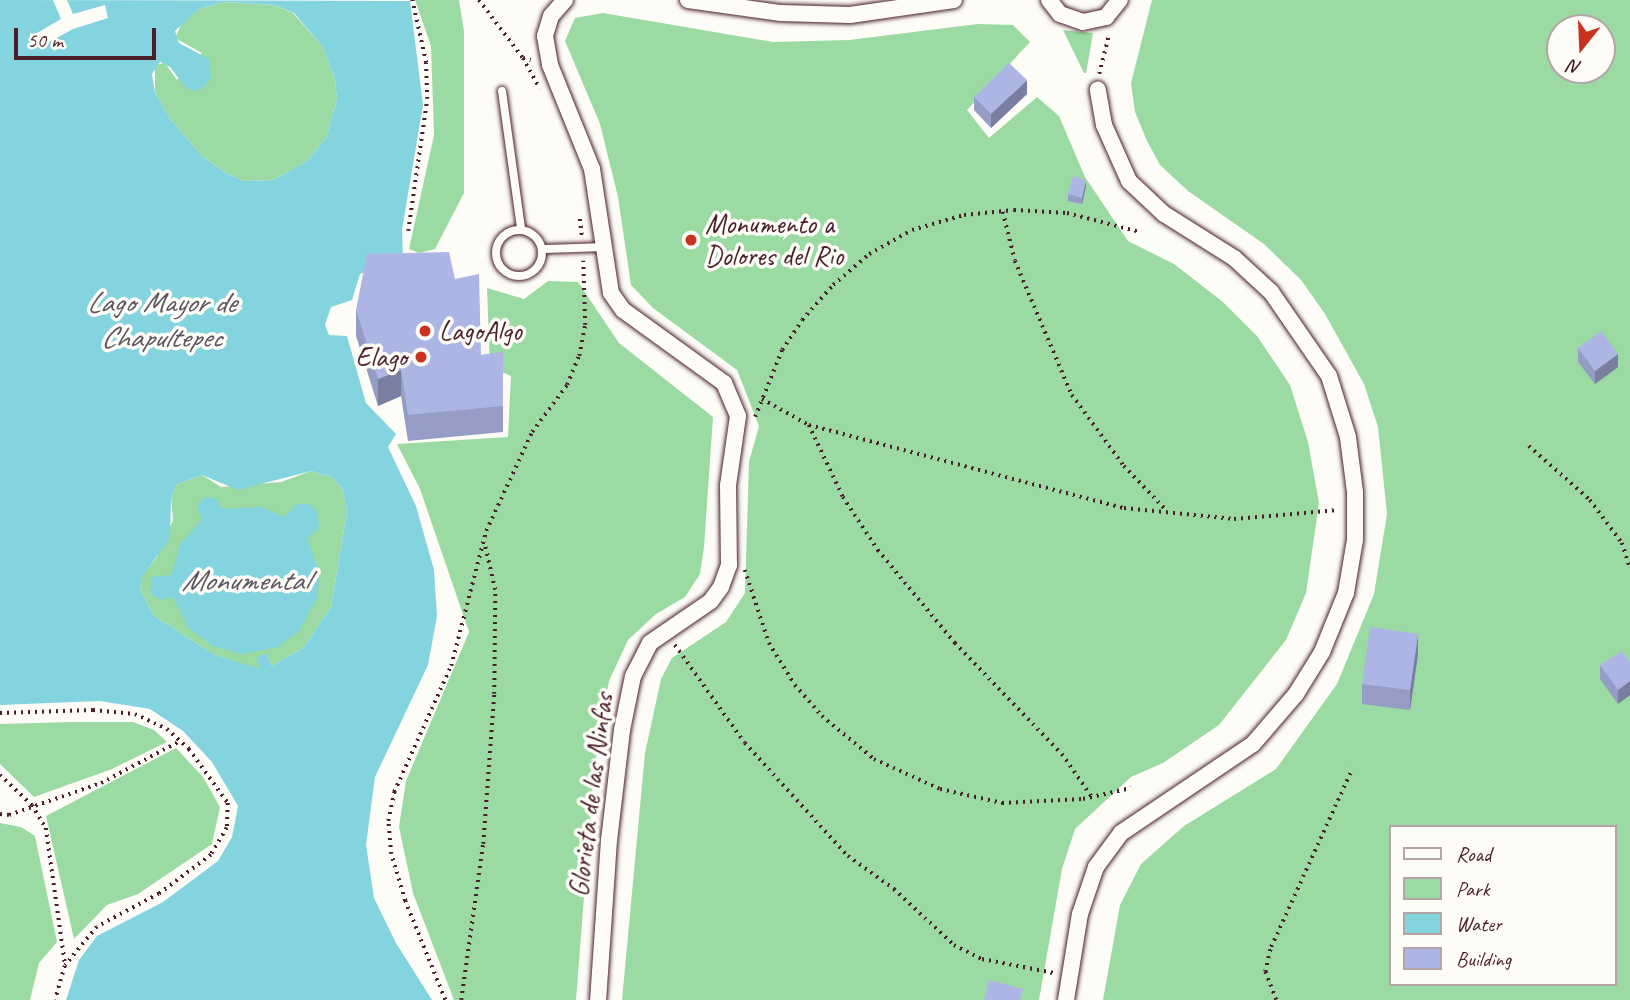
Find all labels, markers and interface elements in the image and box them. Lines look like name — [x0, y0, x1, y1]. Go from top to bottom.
scale bar — [18, 14, 159, 58]
north arrow — [1546, 14, 1616, 84]
text: 50 m — [27, 27, 63, 53]
text: N — [1566, 54, 1584, 80]
place label: Monumento a Dolores del Rio — [705, 207, 843, 273]
marker: Monumento a Dolores del Rio — [683, 232, 699, 248]
water label: Lago Mayor de Chapultepec — [87, 284, 235, 354]
place label: LagoAlgo — [439, 314, 522, 348]
marker: LagoAlgo — [417, 323, 433, 339]
place label: Elago — [355, 340, 407, 374]
marker: Elago — [413, 349, 429, 365]
water label: Monumental — [182, 562, 308, 598]
street label: Glorieta de las Ninfas — [562, 691, 620, 899]
legend — [1388, 825, 1616, 986]
text: Road — [1456, 841, 1491, 867]
text: Park — [1456, 876, 1489, 902]
text: Water — [1456, 911, 1502, 937]
text: Building — [1456, 946, 1511, 972]

